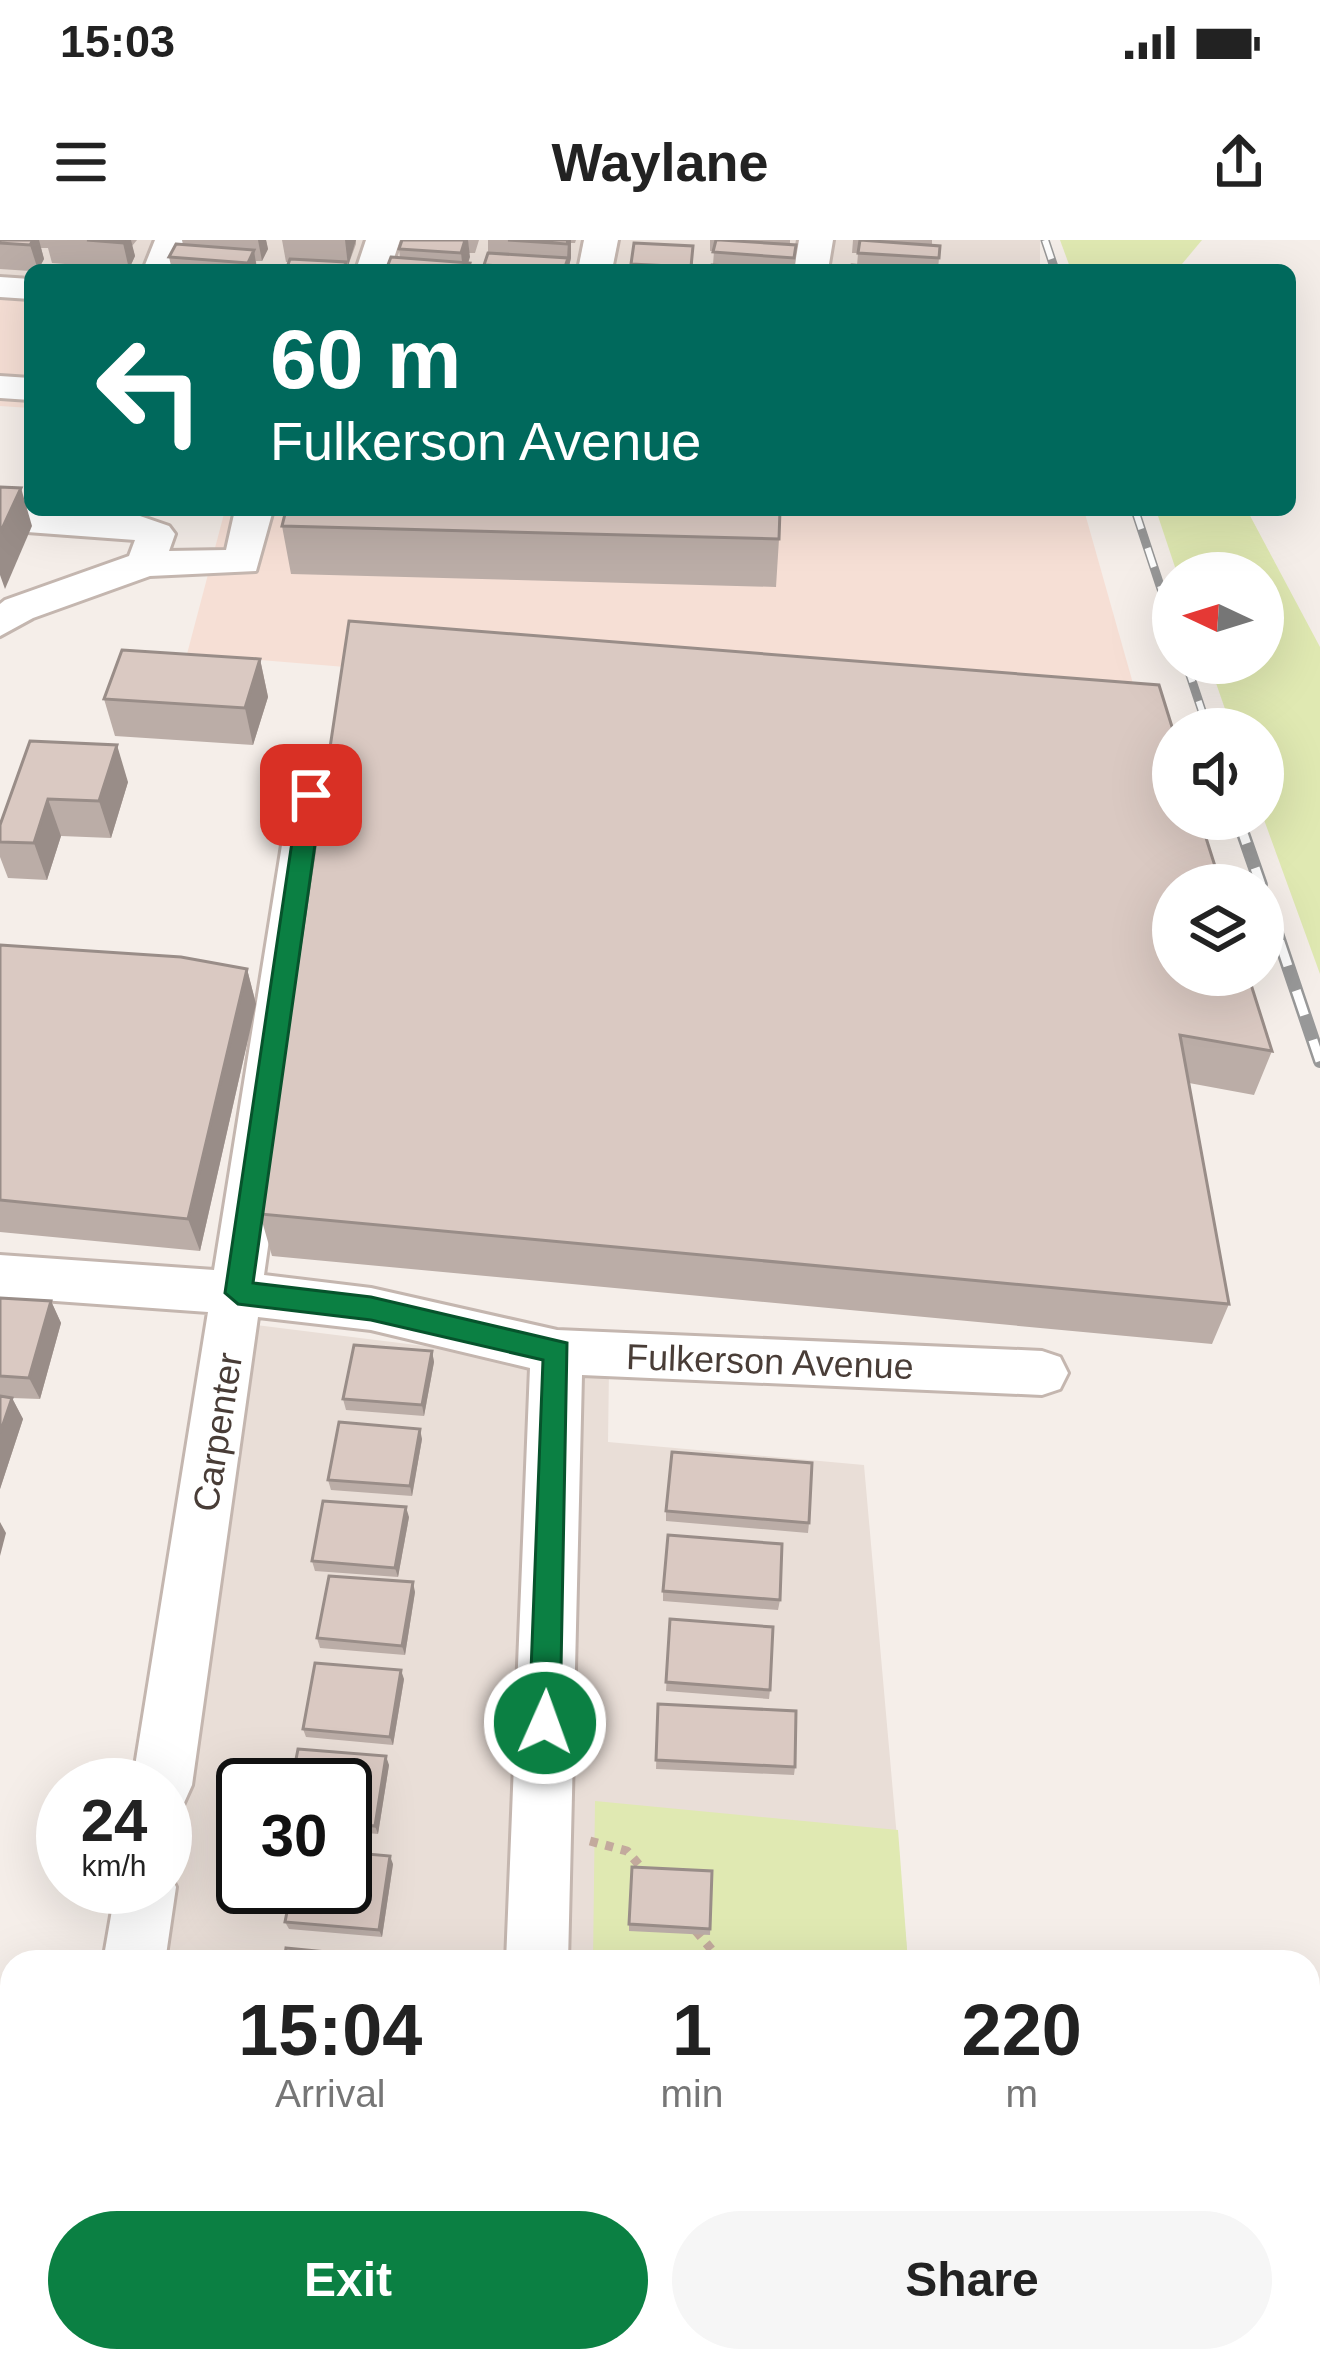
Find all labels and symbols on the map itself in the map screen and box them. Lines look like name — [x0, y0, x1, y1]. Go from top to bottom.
north arrow — [1152, 552, 1284, 684]
pin — [260, 744, 362, 846]
street label: Fulkerson Avenue — [626, 1336, 914, 1387]
street label: Carpenter — [185, 1350, 250, 1514]
position arrow — [482, 1660, 608, 1786]
speed limit sign: 30 — [216, 1758, 372, 1914]

